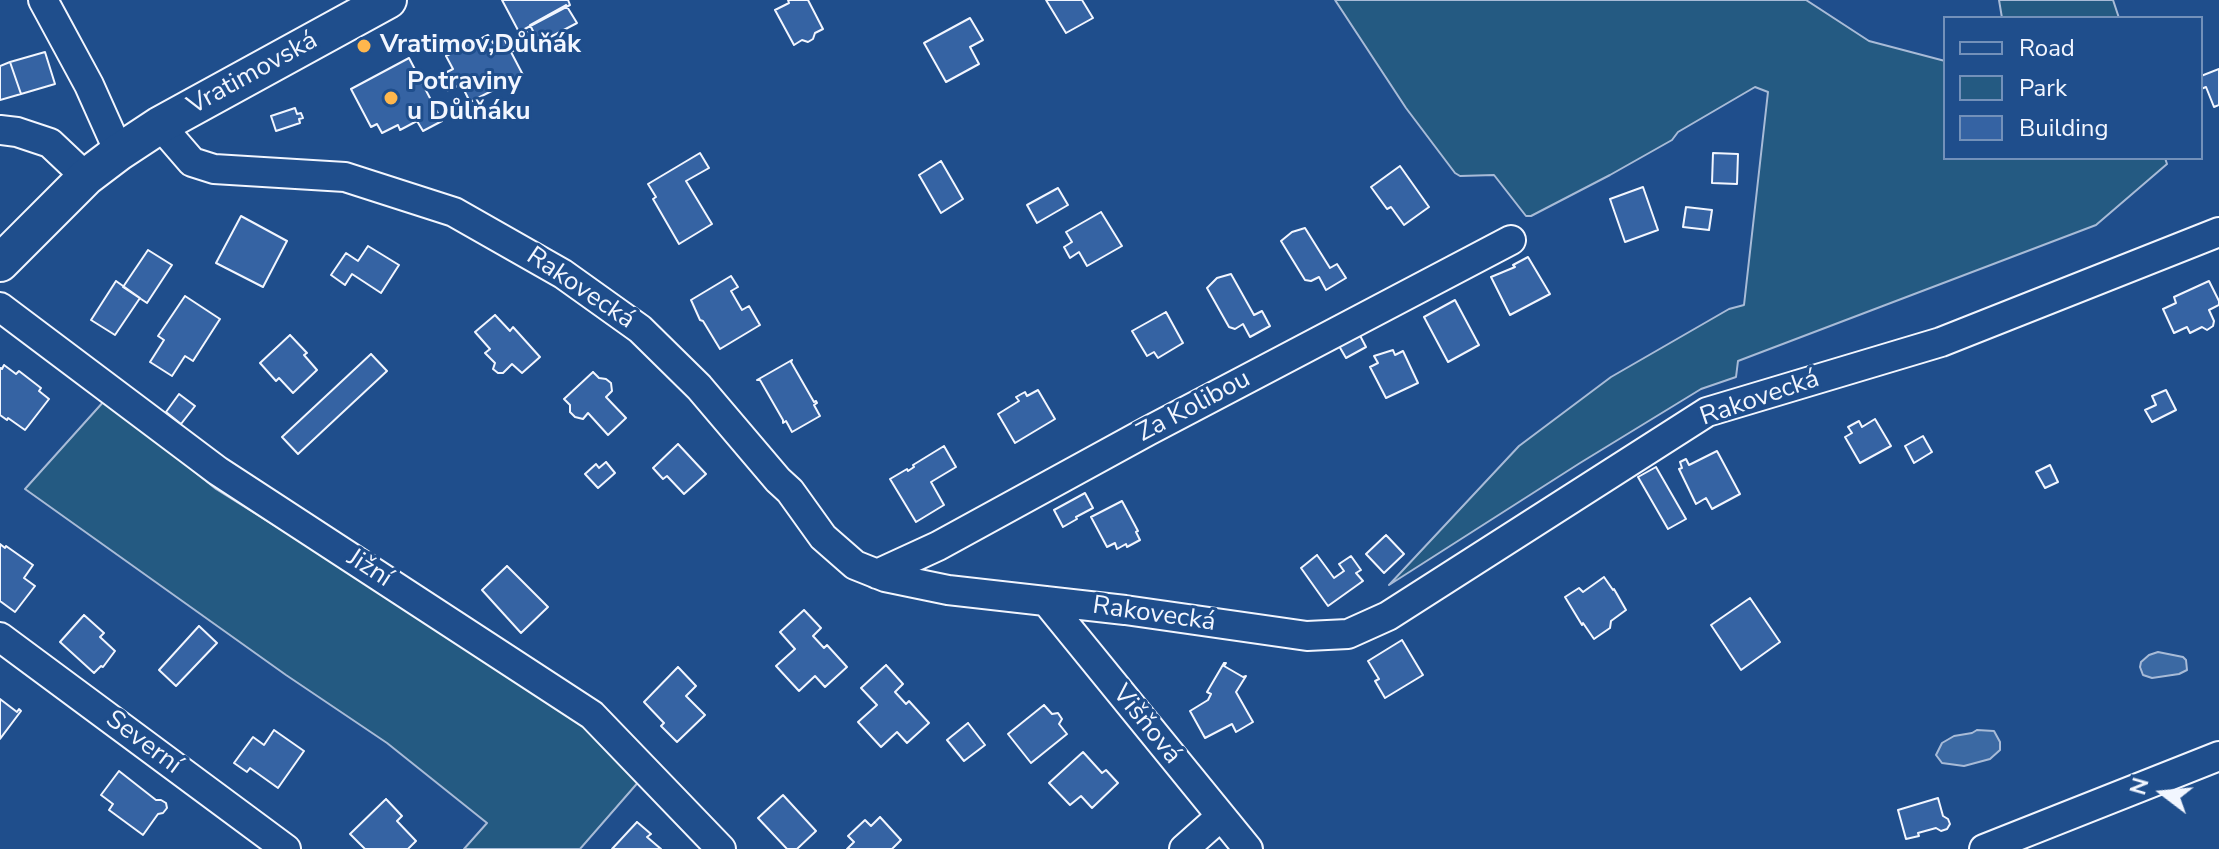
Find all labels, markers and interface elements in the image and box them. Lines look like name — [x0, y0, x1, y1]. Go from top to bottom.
legend — [1943, 16, 2203, 160]
street label: Vratimovská — [183, 26, 323, 122]
place label: Vratimov,Důlňák — [380, 30, 581, 62]
text: Road — [2019, 32, 2075, 64]
marker: Vratimov,Důlňák — [355, 37, 373, 55]
place label: Potraviny u Důlňáku — [407, 67, 531, 128]
text: Park — [2019, 72, 2067, 104]
marker: Potraviny u Důlňáku — [382, 89, 400, 107]
text: Building — [2019, 112, 2109, 144]
street label: Rakovecká — [520, 241, 640, 337]
street label: Za Kolibou — [1132, 364, 1256, 450]
street label: Rakovecká — [1696, 364, 1824, 434]
street label: Jižní — [341, 543, 397, 595]
street label: Rakovecká — [1091, 591, 1217, 639]
street label: Višňová — [1105, 679, 1187, 771]
street label: Severní — [99, 704, 187, 782]
north arrow — [2123, 753, 2203, 833]
text: N — [2123, 774, 2157, 798]

